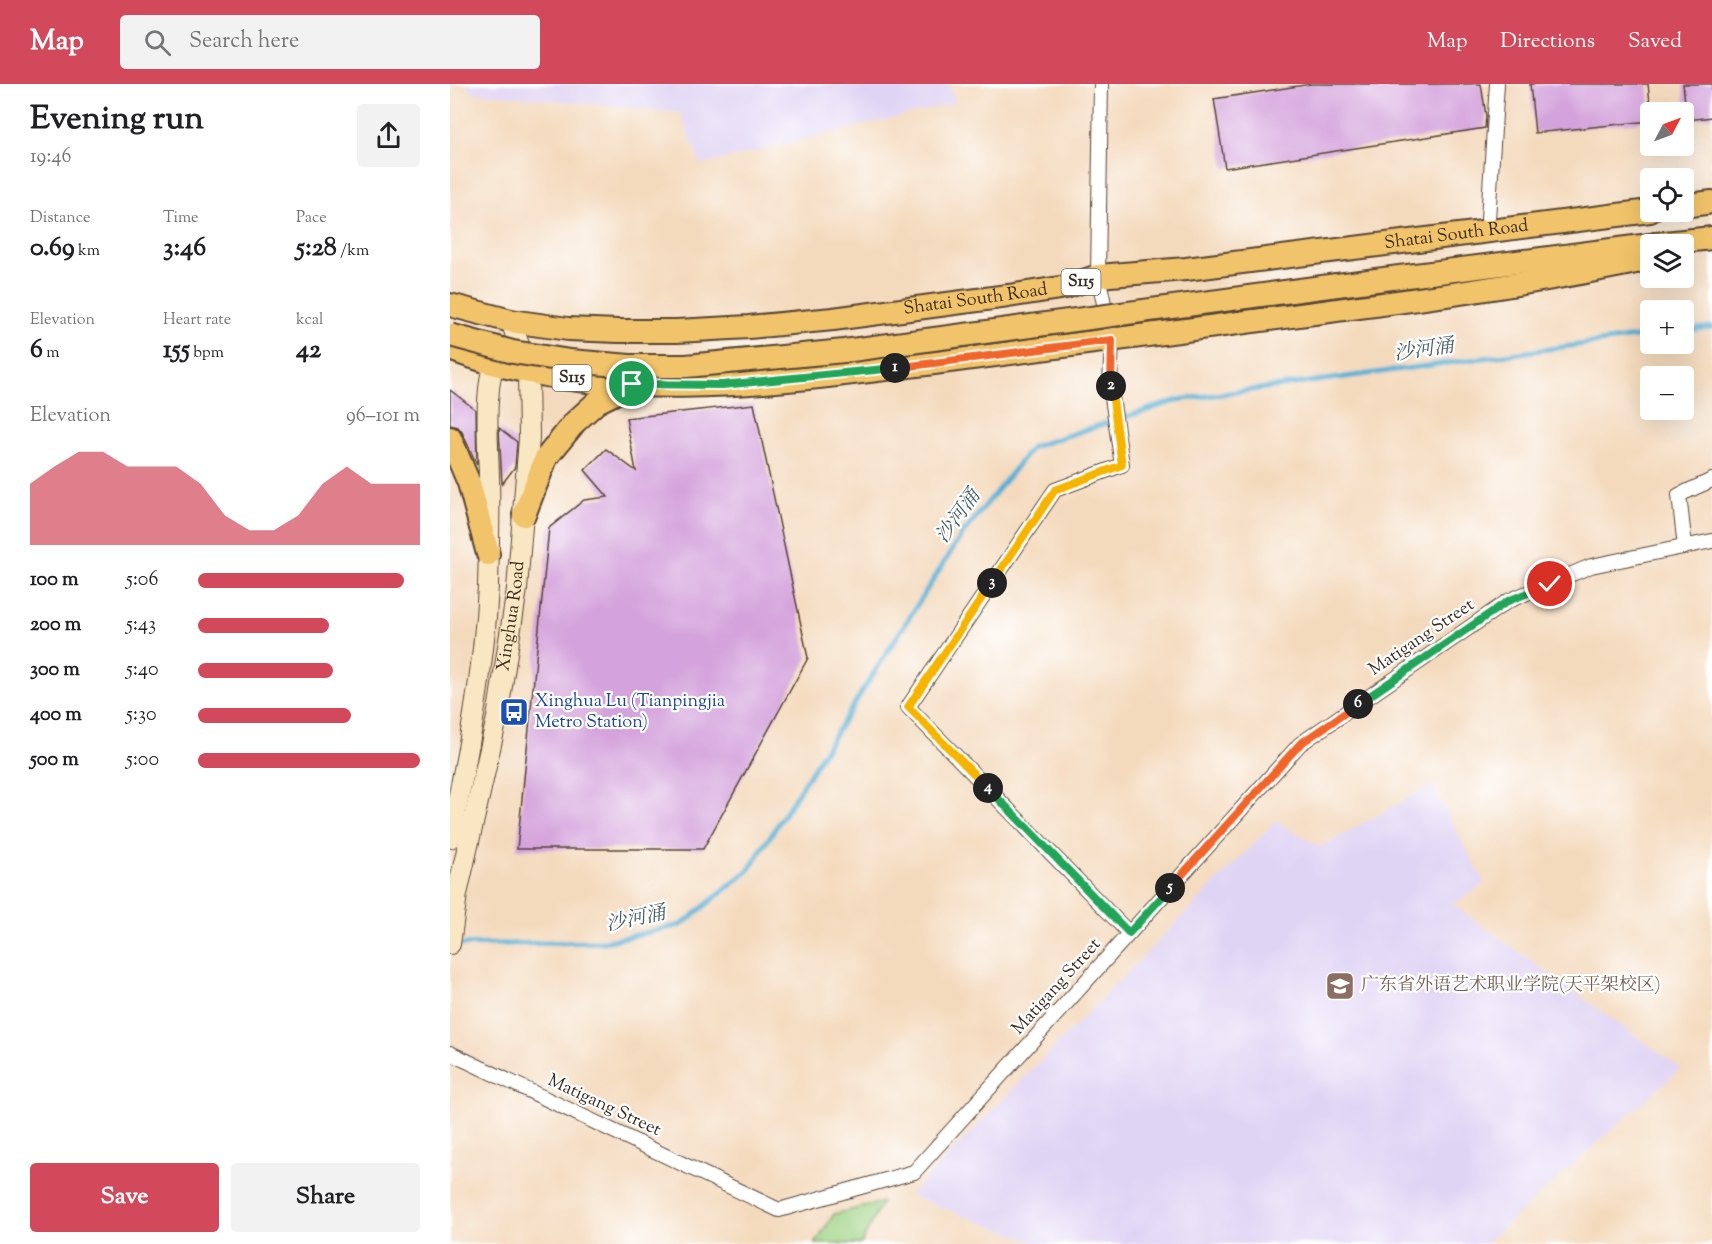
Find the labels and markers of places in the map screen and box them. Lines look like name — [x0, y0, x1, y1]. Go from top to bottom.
pin: 1 — [880, 353, 910, 383]
pin — [606, 358, 657, 409]
pin: 2 — [1096, 371, 1126, 401]
pin — [1524, 558, 1575, 609]
pin: 3 — [977, 568, 1007, 598]
place label: Xinghua Lu (Tianpingjia Metro Station) — [535, 689, 725, 736]
pin: 6 — [1343, 689, 1373, 719]
bus stop icon: Xinghua Lu (Tianpingjia Metro Station) — [498, 696, 530, 728]
pin: 4 — [973, 773, 1003, 803]
pin: 5 — [1155, 873, 1185, 903]
school or university icon: 广东省外语艺术职业学院(天平架校区) — [1324, 970, 1356, 1002]
place label: 广东省外语艺术职业学院(天平架校区) — [1361, 973, 1661, 999]

